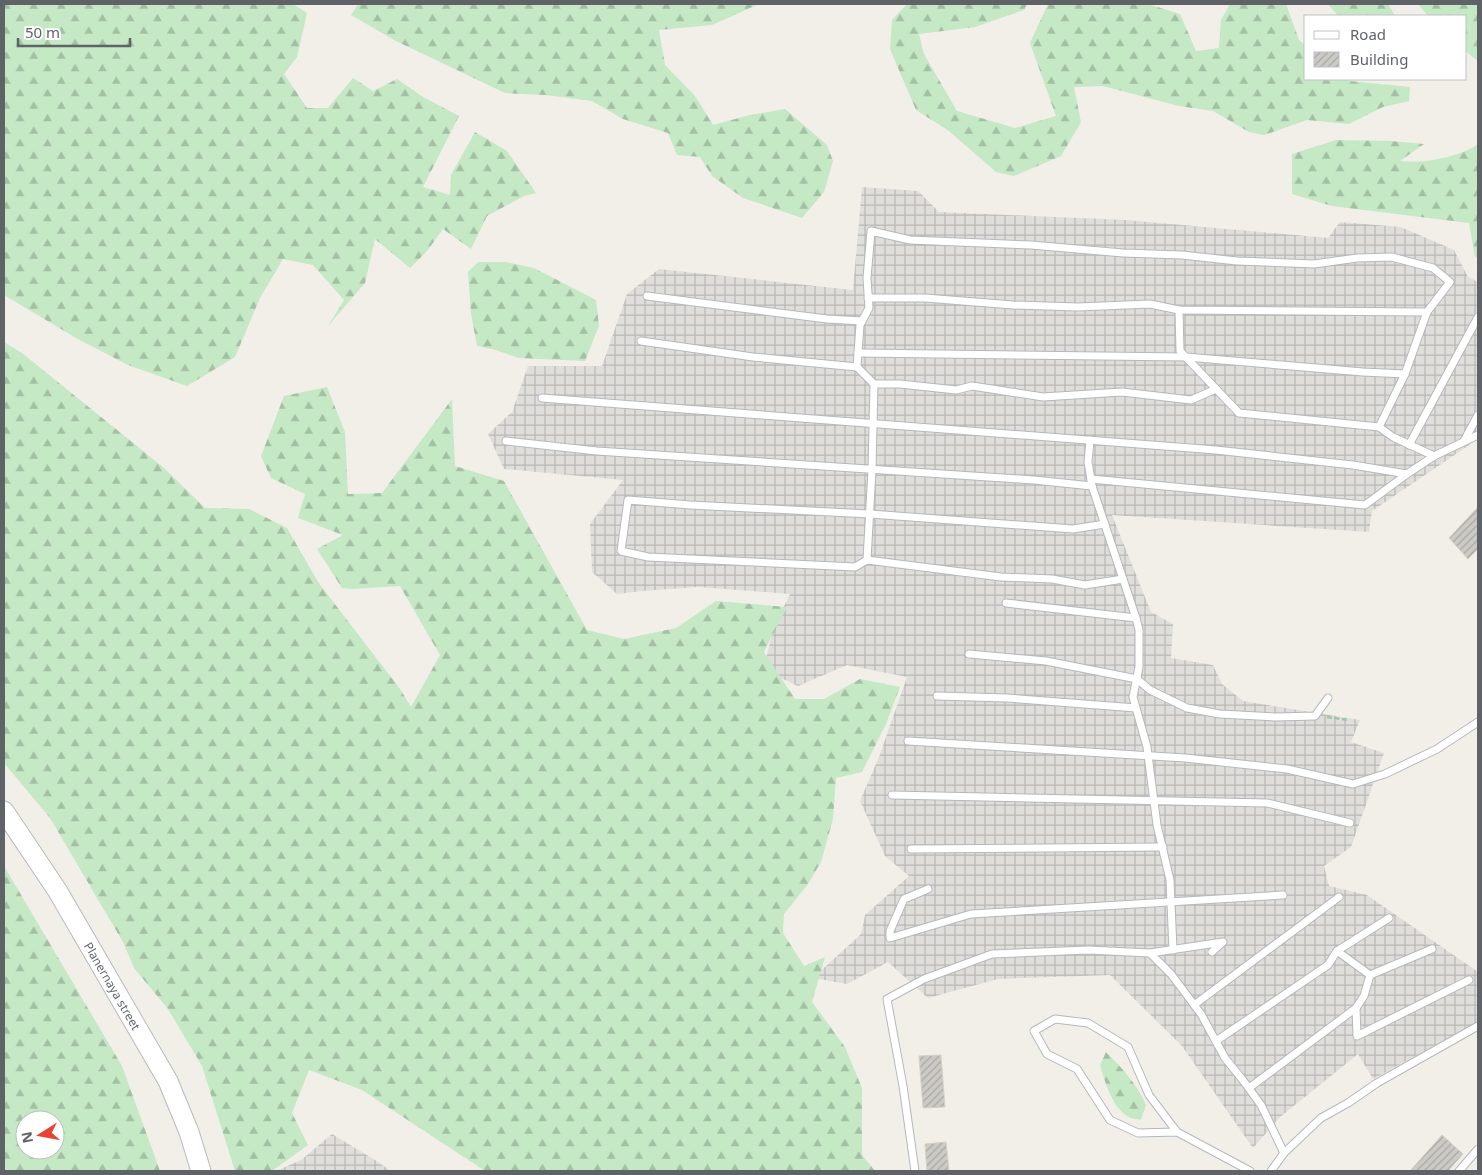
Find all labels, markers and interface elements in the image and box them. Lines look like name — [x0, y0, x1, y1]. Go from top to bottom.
scale bar — [18, 15, 130, 47]
legend — [1304, 15, 1467, 80]
text: 50 m — [25, 22, 60, 42]
text: Road — [1350, 24, 1386, 44]
text: Building — [1350, 49, 1408, 69]
street label: Planernaya street — [80, 939, 145, 1034]
north arrow — [15, 1110, 65, 1160]
text: N — [16, 1130, 37, 1145]

